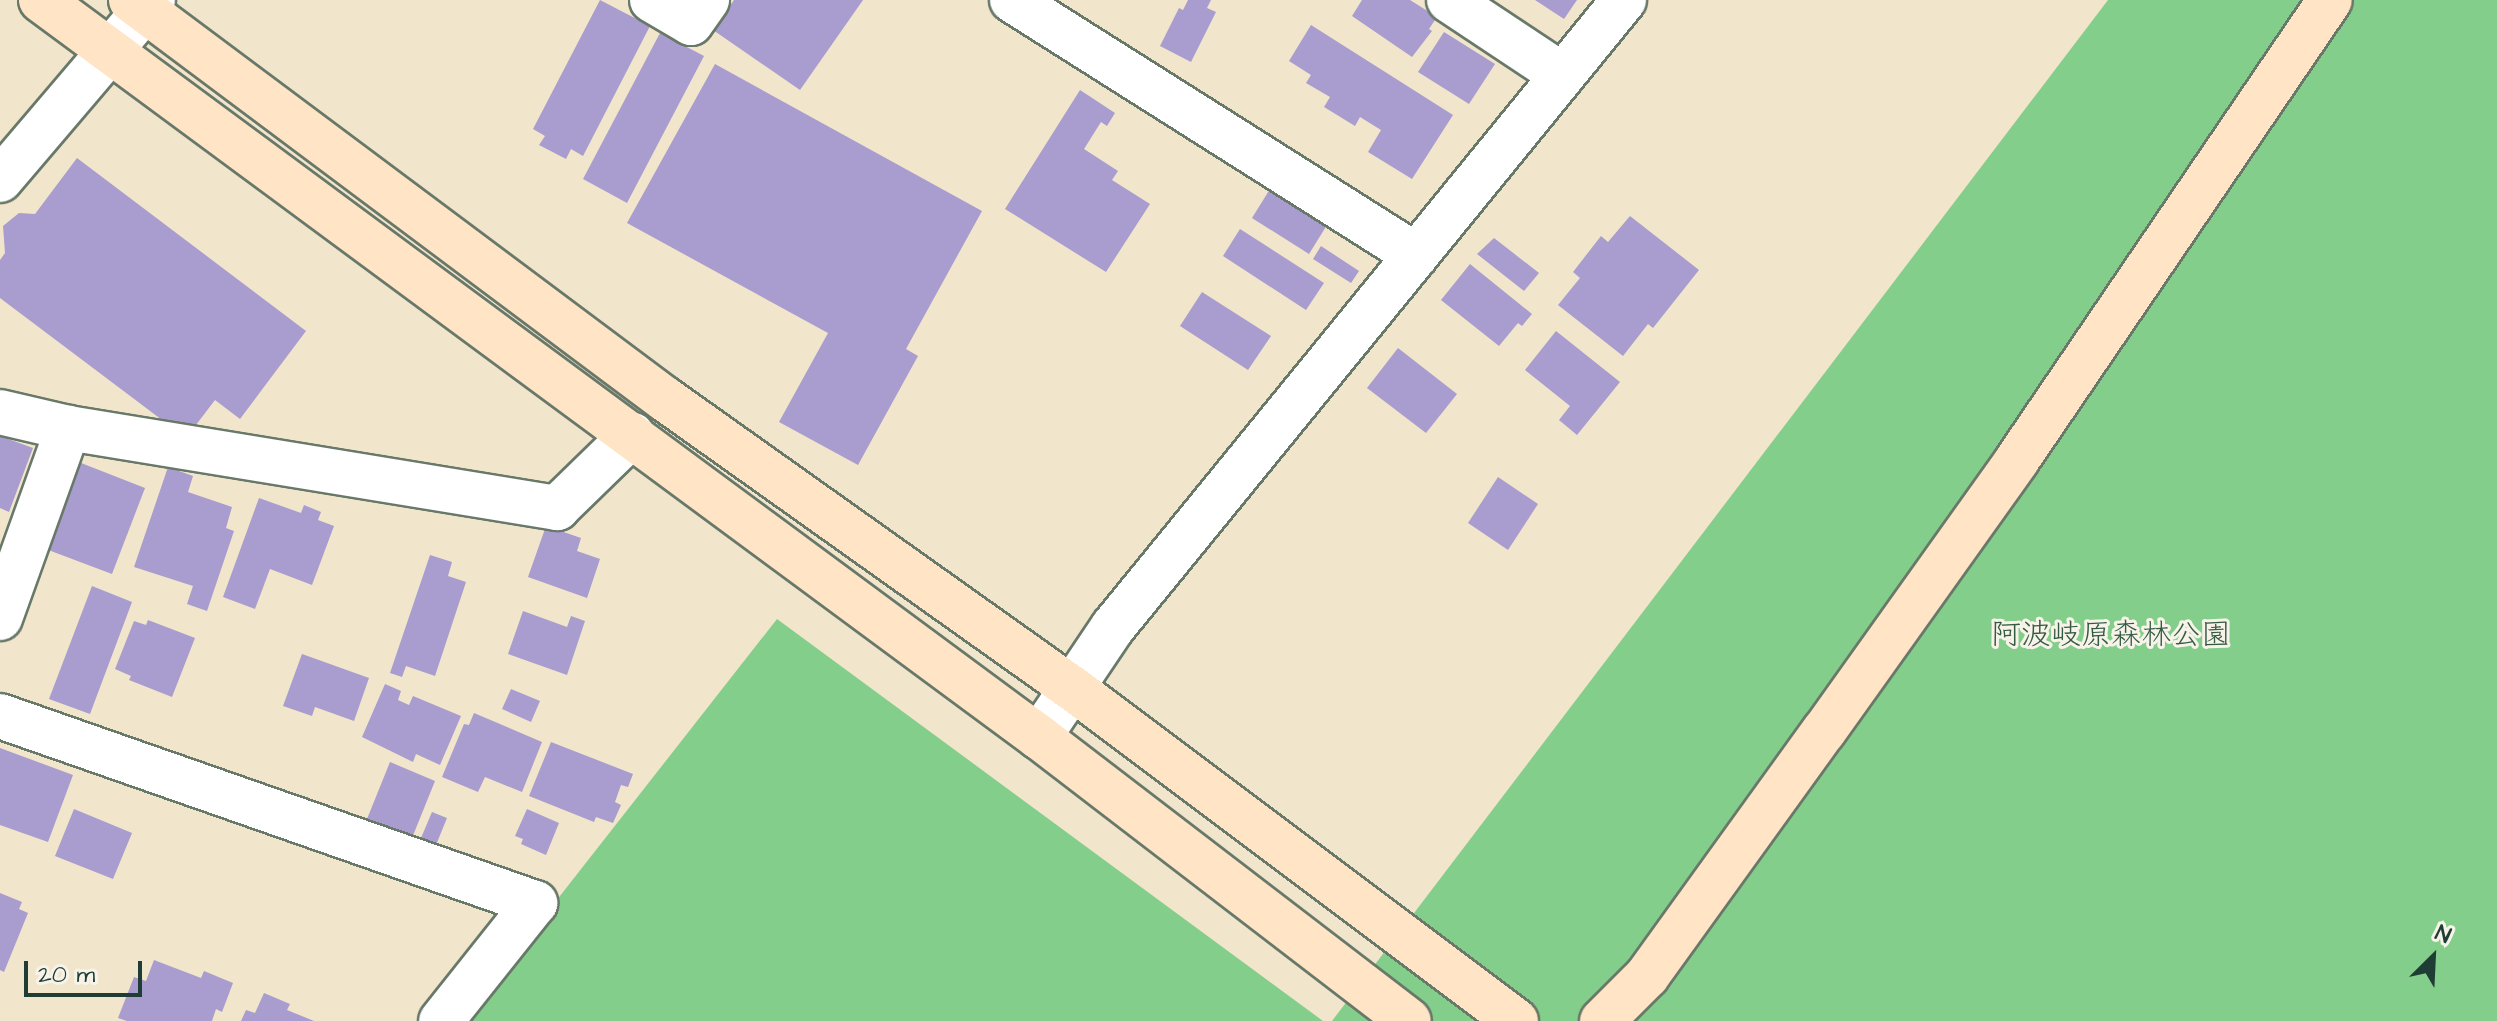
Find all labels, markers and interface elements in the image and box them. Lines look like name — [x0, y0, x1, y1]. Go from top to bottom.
park label: 阿波岐原森林公園 — [1991, 617, 2231, 653]
north arrow — [2393, 917, 2473, 997]
text: N — [2430, 918, 2456, 952]
scale bar — [28, 945, 146, 995]
text: 20 m — [38, 958, 95, 992]

